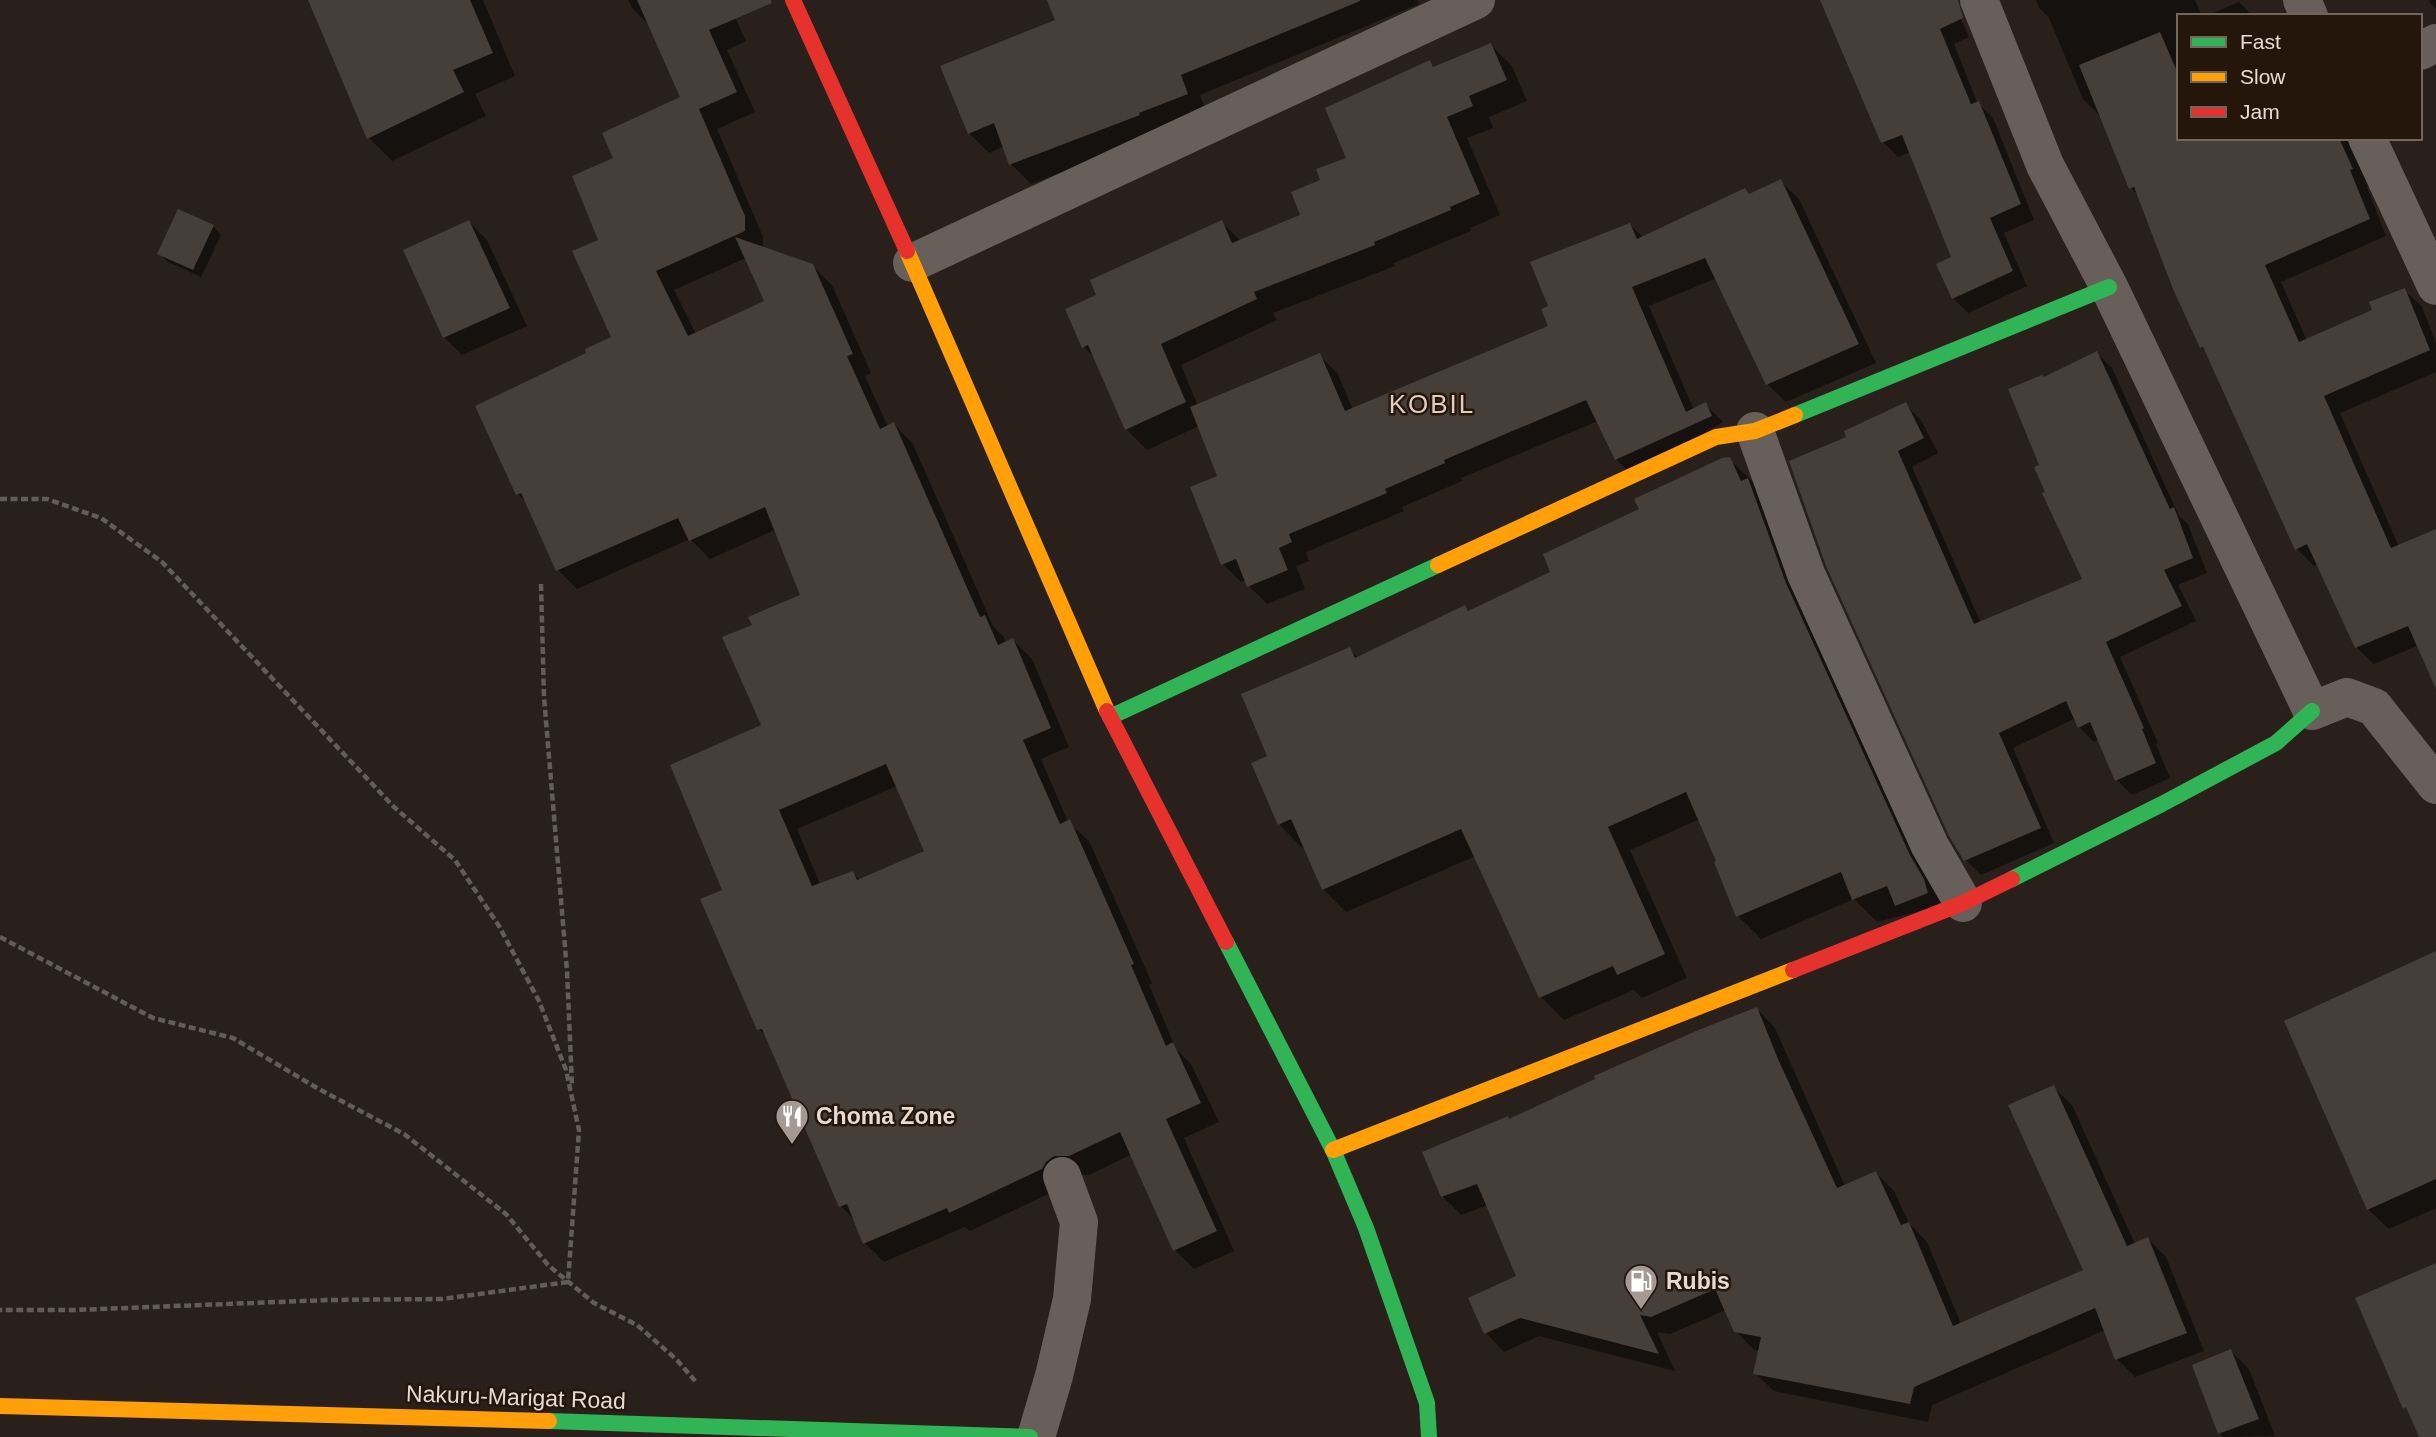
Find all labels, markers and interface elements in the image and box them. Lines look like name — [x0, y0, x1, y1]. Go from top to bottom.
legend — [2177, 14, 2422, 140]
text: Fast — [2240, 30, 2281, 53]
text: Slow — [2240, 65, 2286, 88]
text: Jam — [2240, 100, 2280, 123]
district label: KOBIL — [1389, 389, 1475, 419]
restaurant icon: Choma Zone — [773, 1097, 811, 1146]
place label: Choma Zone — [816, 1103, 955, 1129]
fuel station icon: Rubis — [1622, 1262, 1660, 1311]
place label: Rubis — [1666, 1268, 1730, 1294]
street label: Nakuru-Marigat Road — [406, 1380, 626, 1414]

